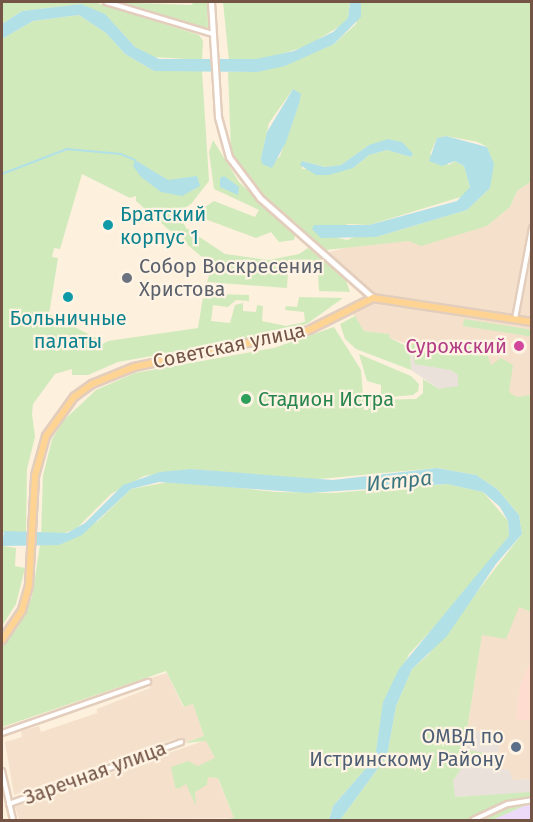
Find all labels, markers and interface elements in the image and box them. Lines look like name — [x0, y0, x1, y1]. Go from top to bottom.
place label: Братский корпус 1 — [120, 202, 206, 249]
marker: Братский корпус 1 — [101, 218, 115, 232]
place label: Собор Воскресения Христова — [139, 254, 323, 301]
marker: Собор Воскресения Христова — [120, 271, 134, 285]
marker: Больничные палаты — [61, 290, 75, 304]
place label: Больничные палаты — [9, 306, 127, 353]
street label: Советская улица — [151, 318, 307, 374]
place label: Сурожский — [405, 334, 507, 358]
marker: Сурожский — [512, 339, 526, 353]
place label: Стадион Истра — [258, 387, 394, 411]
marker: Стадион Истра — [239, 392, 253, 406]
water label: Истра — [365, 465, 433, 497]
place label: ОМВД по Истринскому Району — [309, 724, 504, 771]
street label: Заречная улица — [20, 736, 170, 810]
marker: ОМВД по Истринскому Району — [509, 740, 523, 754]

